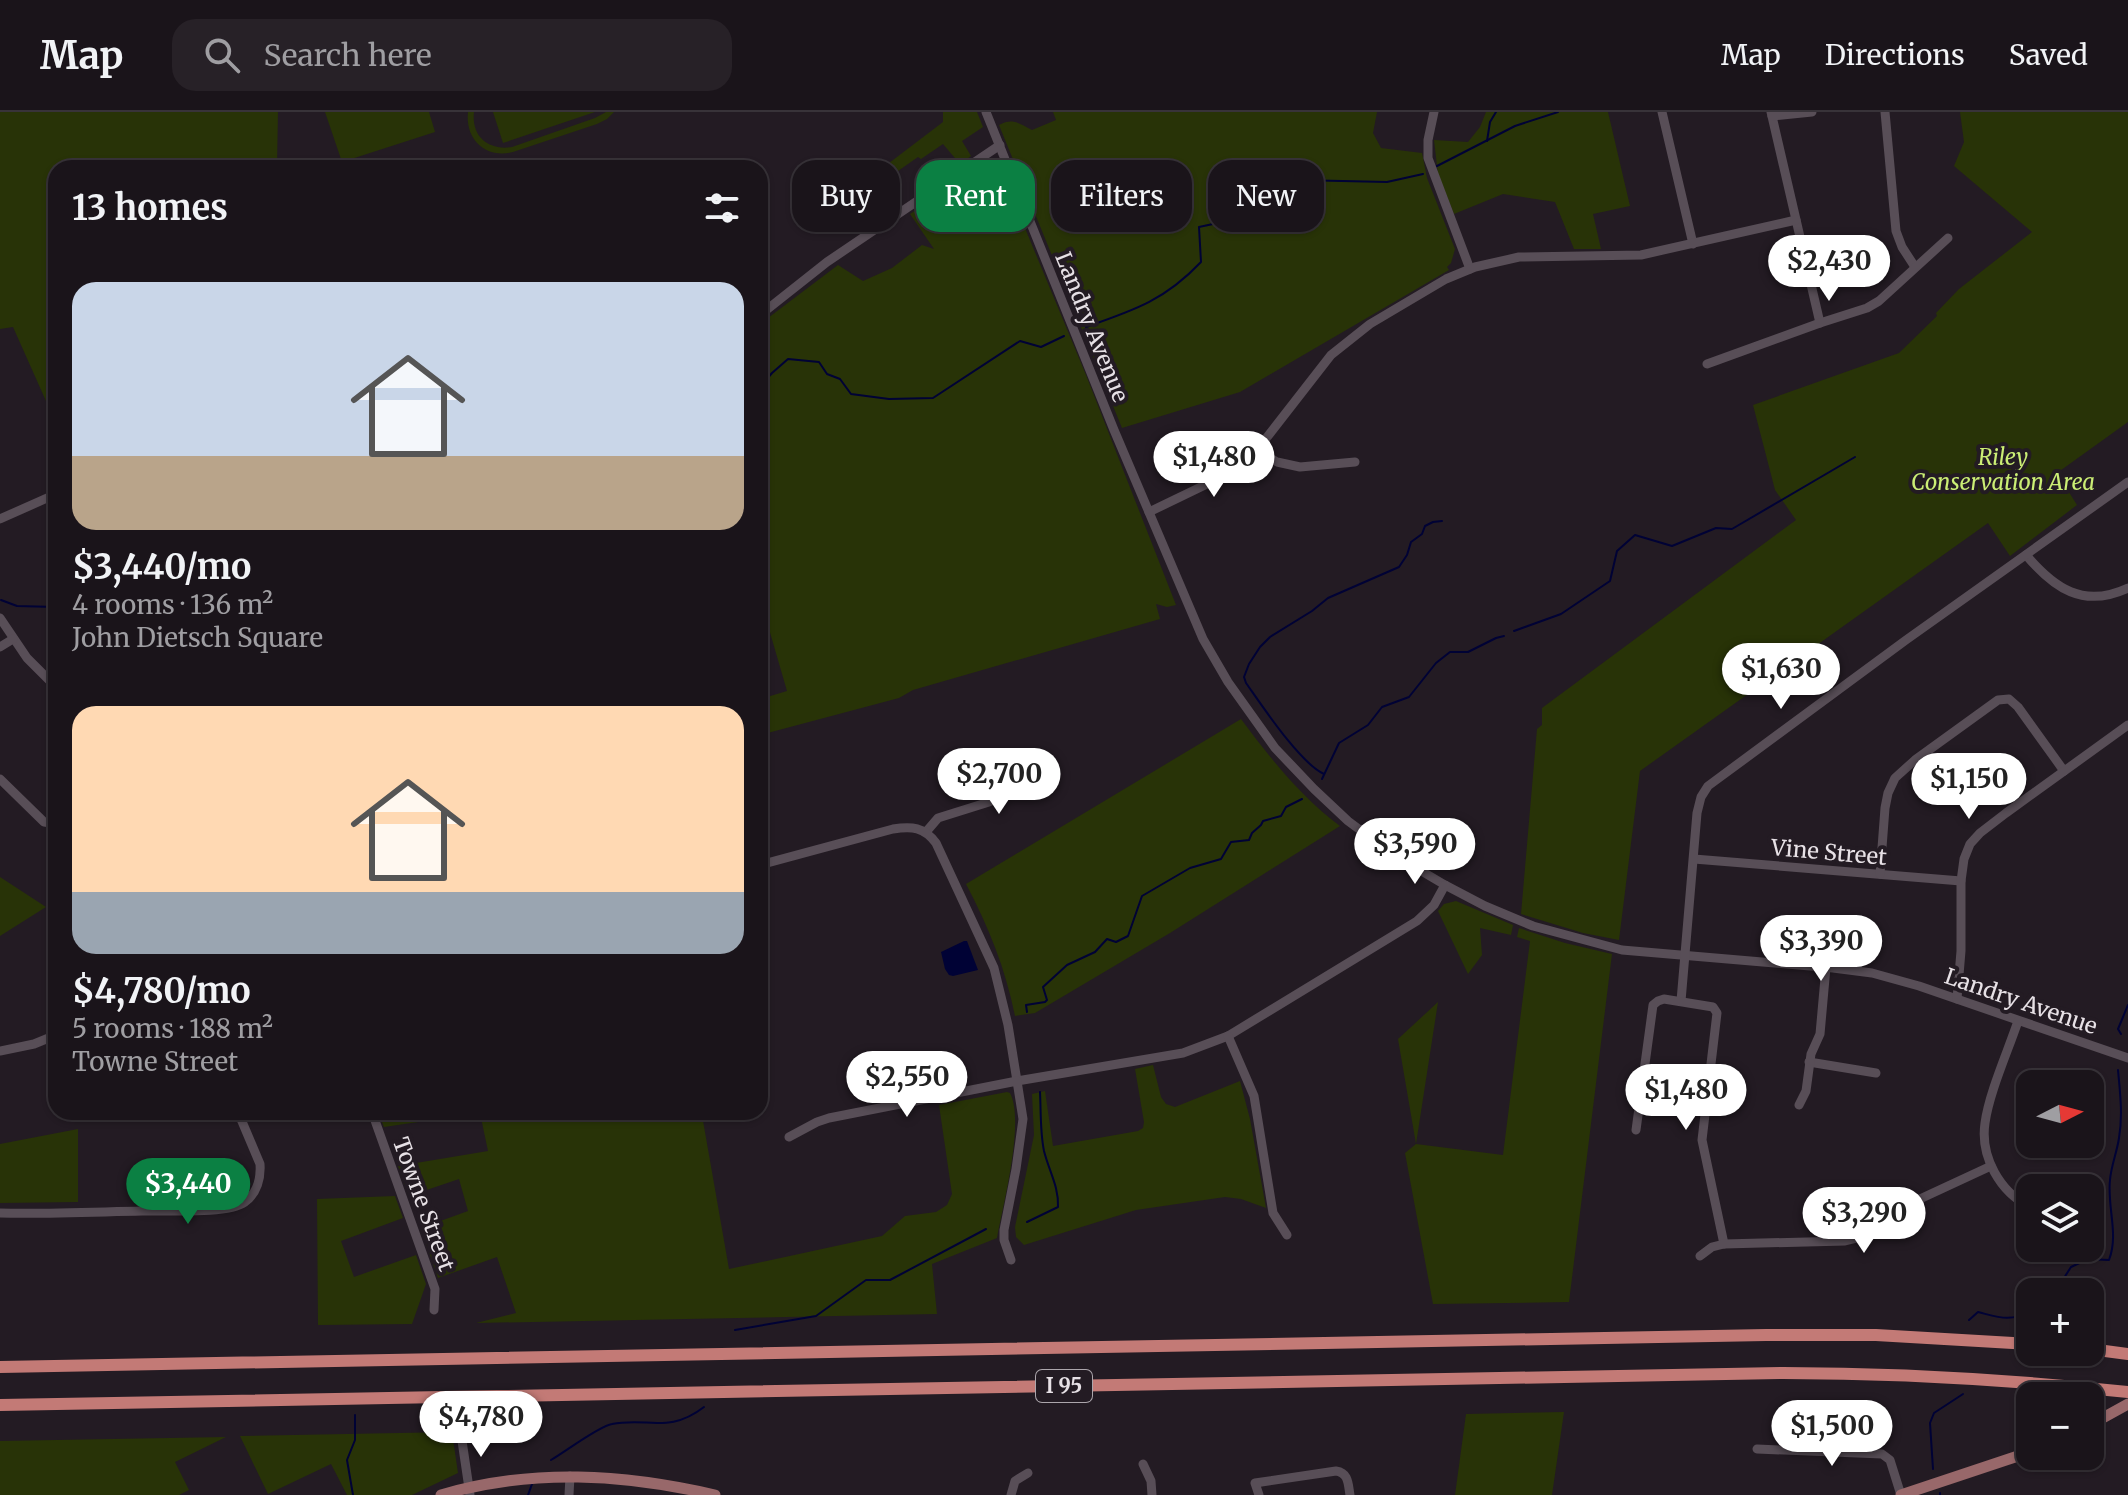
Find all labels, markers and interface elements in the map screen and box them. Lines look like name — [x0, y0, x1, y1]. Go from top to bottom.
search box — [172, 19, 732, 91]
text: Map — [40, 32, 124, 79]
icon: search — [200, 33, 244, 77]
text: Search here — [264, 36, 432, 74]
text: Map — [1721, 37, 1781, 73]
text: Directions — [1825, 37, 1965, 73]
text: Saved — [2009, 37, 2088, 73]
chip: Buy — [792, 160, 900, 232]
chip: Rent — [916, 160, 1035, 232]
chip: Filters — [1051, 160, 1192, 232]
chip: New — [1208, 160, 1324, 232]
icon: filters — [700, 186, 744, 230]
text: 13 homes — [72, 187, 228, 229]
pin: $2,430 — [1764, 235, 1894, 303]
text: $2,430 — [1786, 244, 1872, 277]
street label: Landry Avenue — [1049, 248, 1135, 406]
icon: home — [336, 334, 480, 478]
pin: $1,480 — [1149, 431, 1279, 499]
text: $1,480 — [1171, 440, 1257, 473]
park label: Riley Conservation Area — [1911, 443, 2095, 496]
text: $3,440/mo — [72, 546, 251, 588]
text: 4 rooms · 136 m² — [72, 588, 273, 621]
text: John Dietsch Square — [72, 621, 323, 654]
pin: $1,630 — [1716, 643, 1846, 711]
text: $1,630 — [1740, 652, 1822, 685]
pin: $2,700 — [934, 748, 1064, 816]
pin: $1,150 — [1904, 753, 2034, 821]
text: $2,700 — [956, 757, 1042, 790]
icon: home — [336, 758, 480, 902]
text: $1,150 — [1929, 762, 2009, 795]
pin: $3,590 — [1350, 818, 1480, 886]
text: $3,590 — [1372, 827, 1458, 860]
street label: Vine Street — [1769, 833, 1888, 871]
pin: $3,390 — [1756, 915, 1886, 983]
text: $3,390 — [1778, 924, 1864, 957]
street label: Landry Avenue — [1941, 962, 2101, 1040]
text: $4,780/mo — [72, 970, 251, 1012]
text: 5 rooms · 188 m² — [72, 1012, 273, 1045]
text: Towne Street — [72, 1045, 238, 1078]
pin: $2,550 — [842, 1051, 972, 1119]
text: $2,550 — [864, 1060, 950, 1093]
pin: $1,480 — [1621, 1064, 1751, 1132]
north arrow — [2016, 1070, 2104, 1158]
map controls — [2016, 1070, 2104, 1470]
text: $1,480 — [1643, 1073, 1729, 1106]
street label: Towne Street — [387, 1133, 461, 1275]
pin: $3,440 — [123, 1158, 253, 1226]
text: $3,440 — [144, 1167, 232, 1200]
button: layers — [2016, 1174, 2104, 1262]
pin: $3,290 — [1799, 1187, 1929, 1255]
text: $3,290 — [1821, 1196, 1907, 1229]
button: + — [2016, 1278, 2104, 1366]
road number: I 95 — [1036, 1370, 1092, 1402]
button: − — [2016, 1382, 2104, 1470]
pin: $4,780 — [416, 1391, 546, 1459]
text: $4,780 — [437, 1400, 525, 1433]
pin: $1,500 — [1767, 1400, 1897, 1468]
text: $1,500 — [1789, 1409, 1875, 1442]

